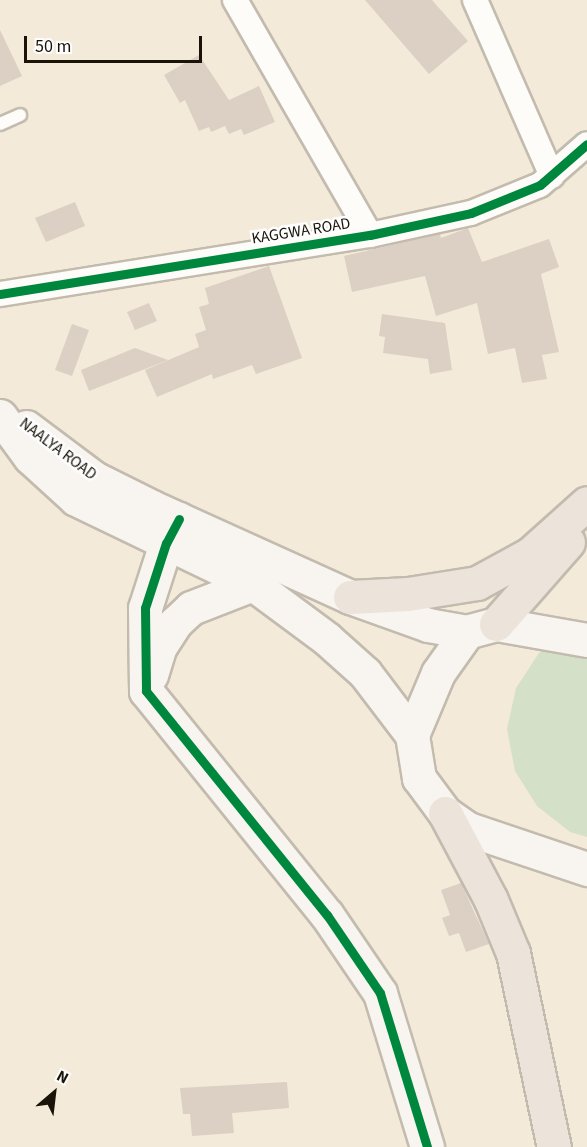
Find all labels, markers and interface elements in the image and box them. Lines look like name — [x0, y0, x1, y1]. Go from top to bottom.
scale bar — [27, 24, 206, 62]
text: 50 m — [35, 34, 71, 59]
street label: KAGGWA ROAD — [250, 214, 352, 248]
street label: NAALYA ROAD — [16, 414, 100, 484]
north arrow — [24, 1063, 84, 1123]
text: N — [53, 1065, 72, 1089]

